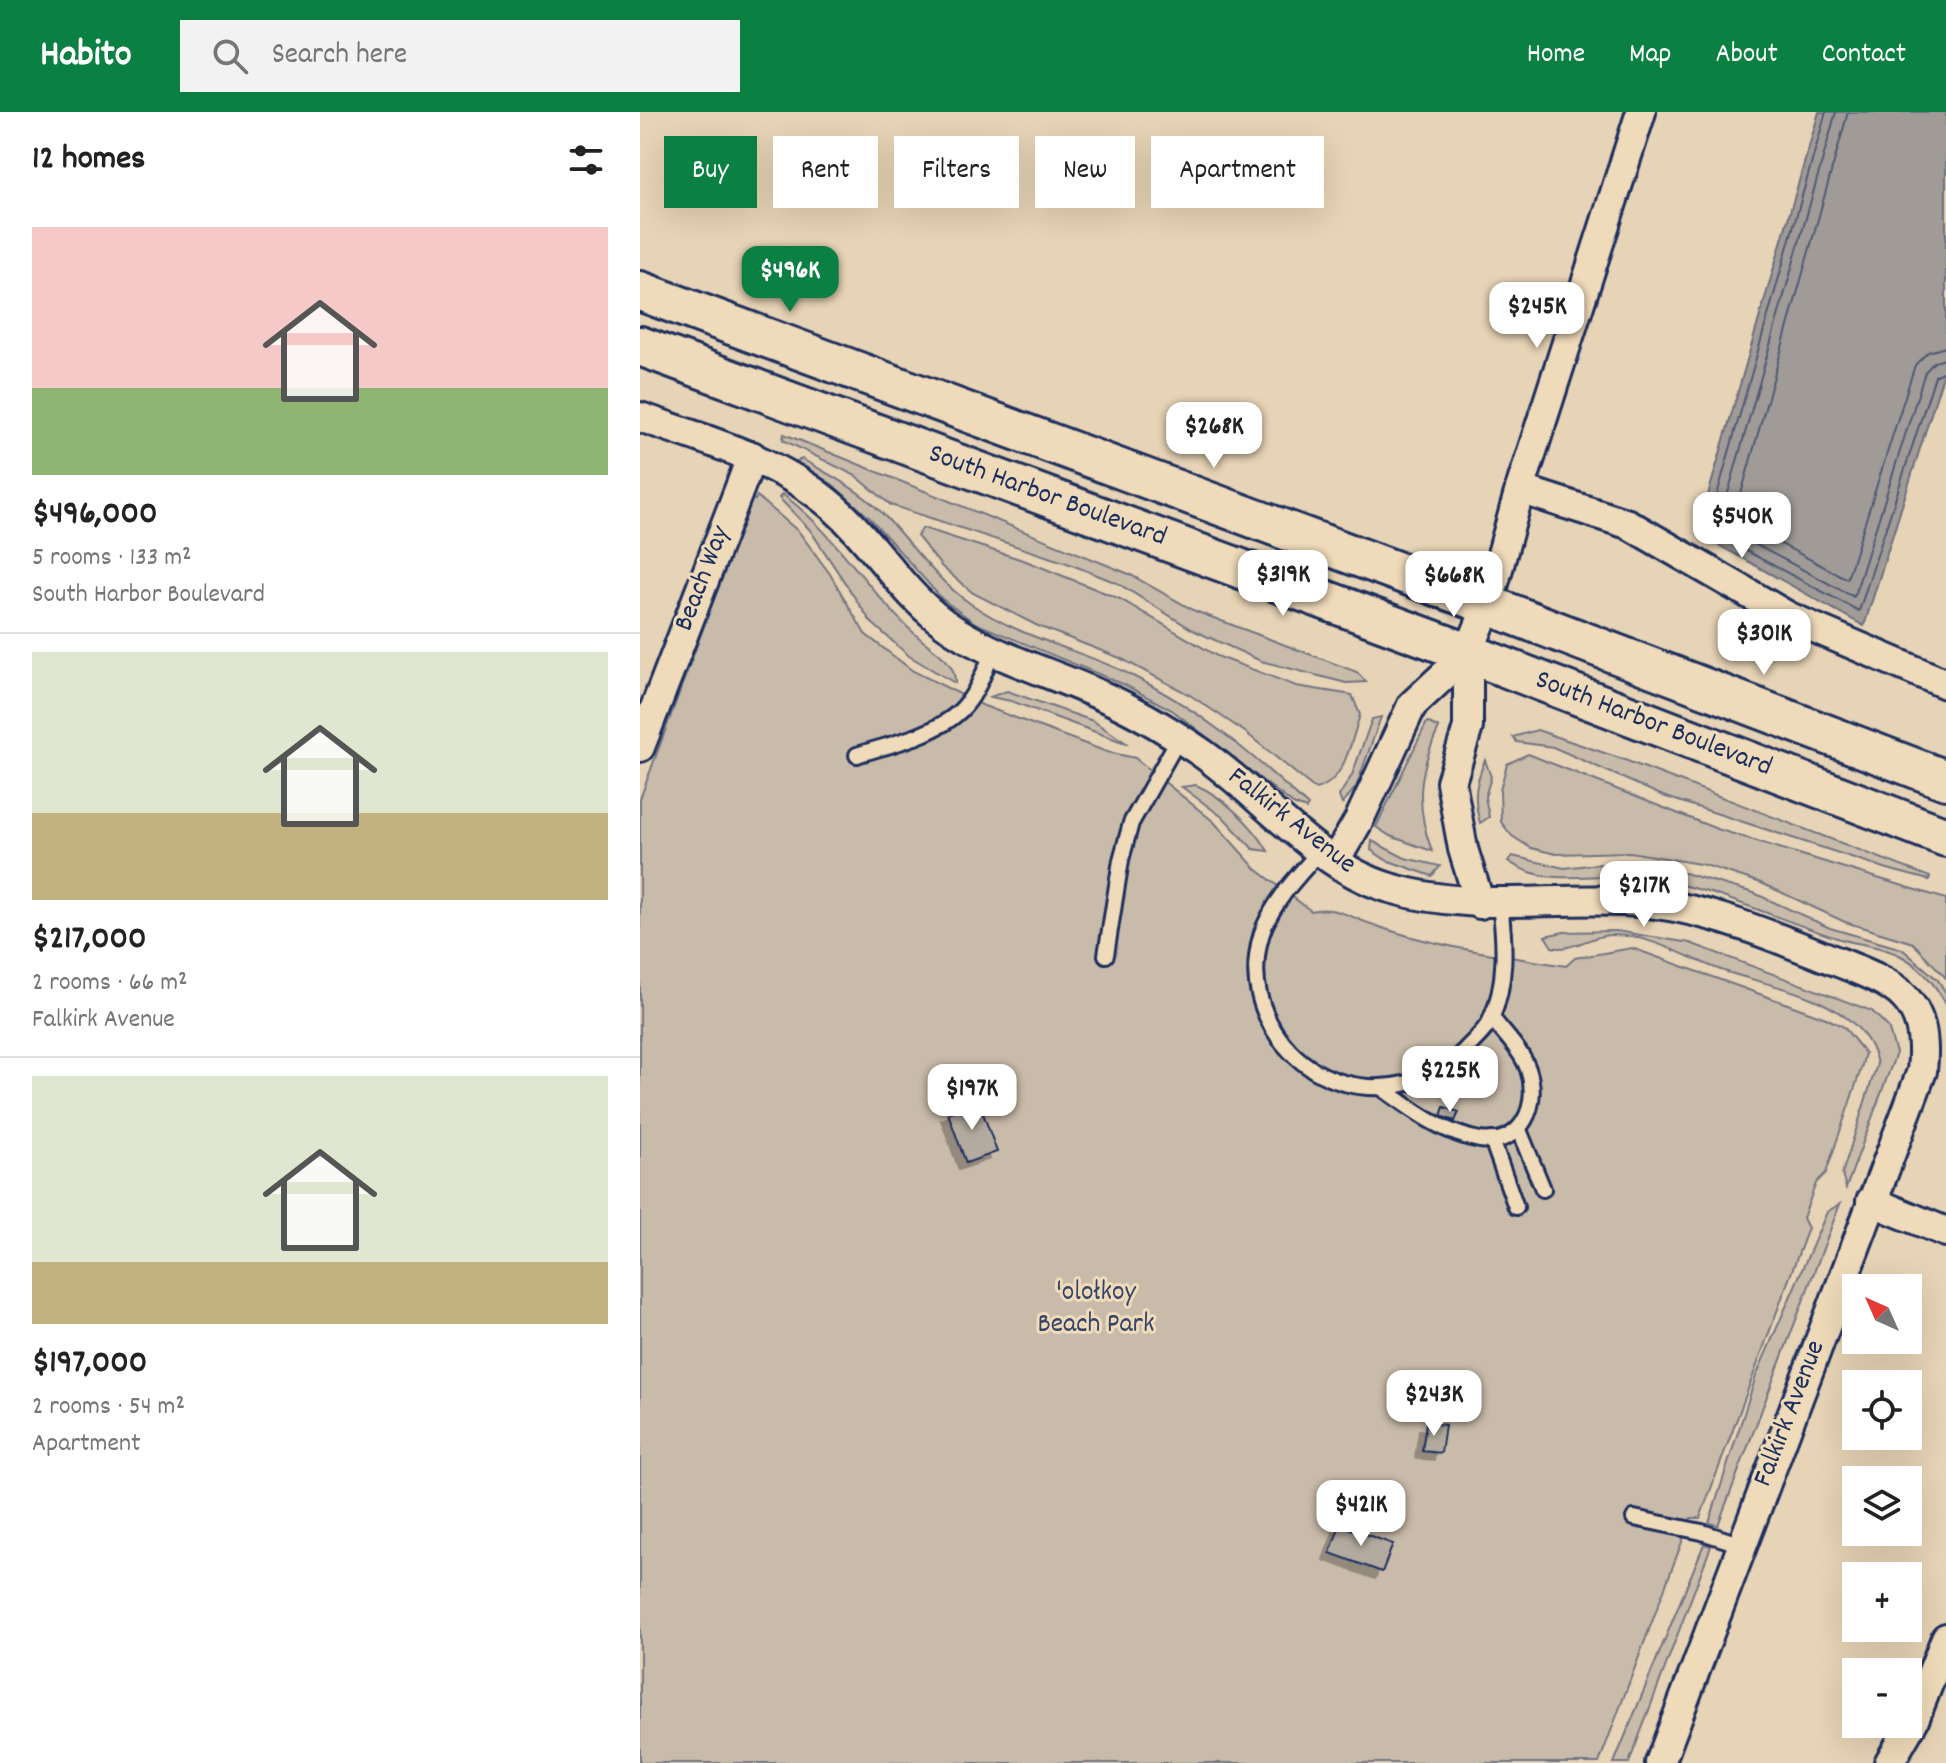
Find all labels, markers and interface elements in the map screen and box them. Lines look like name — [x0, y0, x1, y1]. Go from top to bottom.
search box — [180, 20, 740, 92]
text: Habito — [40, 29, 132, 84]
icon: search — [208, 34, 252, 78]
text: Search here — [272, 35, 407, 78]
text: Home — [1527, 36, 1585, 76]
text: Map — [1629, 36, 1671, 76]
text: About — [1715, 36, 1778, 76]
text: Contact — [1822, 36, 1906, 76]
text: 12 homes — [32, 136, 145, 185]
chip: Buy — [664, 136, 757, 208]
chip: Rent — [773, 136, 878, 208]
chip: Filters — [894, 136, 1019, 208]
chip: New — [1035, 136, 1135, 208]
chip: Apartment — [1151, 136, 1324, 208]
icon: filters — [564, 138, 608, 182]
pin: $496K — [734, 246, 846, 314]
text: $496K — [760, 253, 820, 290]
icon: home — [248, 279, 392, 423]
pin: $245K — [1481, 282, 1593, 350]
text: $245K — [1507, 289, 1567, 326]
pin: $268K — [1158, 402, 1270, 470]
text: $268K — [1184, 409, 1244, 446]
street label: South Harbor Boulevard — [922, 435, 1172, 559]
text: $496,000 — [32, 491, 158, 540]
pin: $540K — [1686, 492, 1798, 560]
text: $540K — [1711, 499, 1773, 536]
street label: Beach Way — [666, 520, 743, 637]
text: 5 rooms · 133 m² — [32, 540, 192, 577]
pin: $319K — [1227, 550, 1339, 618]
pin: $668K — [1398, 551, 1510, 619]
text: $319K — [1256, 557, 1310, 594]
text: $668K — [1423, 558, 1485, 595]
text: South Harbor Boulevard — [32, 577, 265, 614]
pin: $301K — [1708, 609, 1820, 677]
text: $301K — [1736, 616, 1792, 653]
street label: South Harbor Boulevard — [1529, 661, 1777, 789]
icon: home — [248, 704, 392, 848]
street label: Falkirk Avenue — [1218, 759, 1364, 885]
pin: $217K — [1588, 861, 1700, 929]
text: $217K — [1618, 868, 1670, 905]
text: $217,000 — [32, 916, 147, 965]
text: 2 rooms · 66 m² — [32, 965, 188, 1002]
text: Falkirk Avenue — [32, 1002, 175, 1039]
pin: $225K — [1394, 1046, 1506, 1114]
text: $225K — [1420, 1053, 1480, 1090]
pin: $197K — [916, 1064, 1028, 1132]
text: $197K — [946, 1071, 998, 1108]
icon: home — [248, 1128, 392, 1272]
park label: 'olołkoy Beach Park — [1038, 1274, 1154, 1346]
north arrow — [1842, 1274, 1922, 1354]
map controls — [1842, 1274, 1922, 1738]
street label: Falkirk Avenue — [1745, 1335, 1837, 1493]
text: $197,000 — [32, 1340, 147, 1389]
pin: $243K — [1378, 1370, 1490, 1438]
button: locate — [1842, 1370, 1922, 1450]
text: $243K — [1405, 1377, 1463, 1414]
text: 2 rooms · 54 m² — [32, 1389, 185, 1426]
text: Apartment — [32, 1426, 141, 1463]
button: layers — [1842, 1466, 1922, 1546]
pin: $421K — [1305, 1480, 1417, 1548]
text: $421K — [1334, 1487, 1388, 1524]
button: + — [1842, 1562, 1922, 1642]
button: − — [1842, 1658, 1922, 1738]

